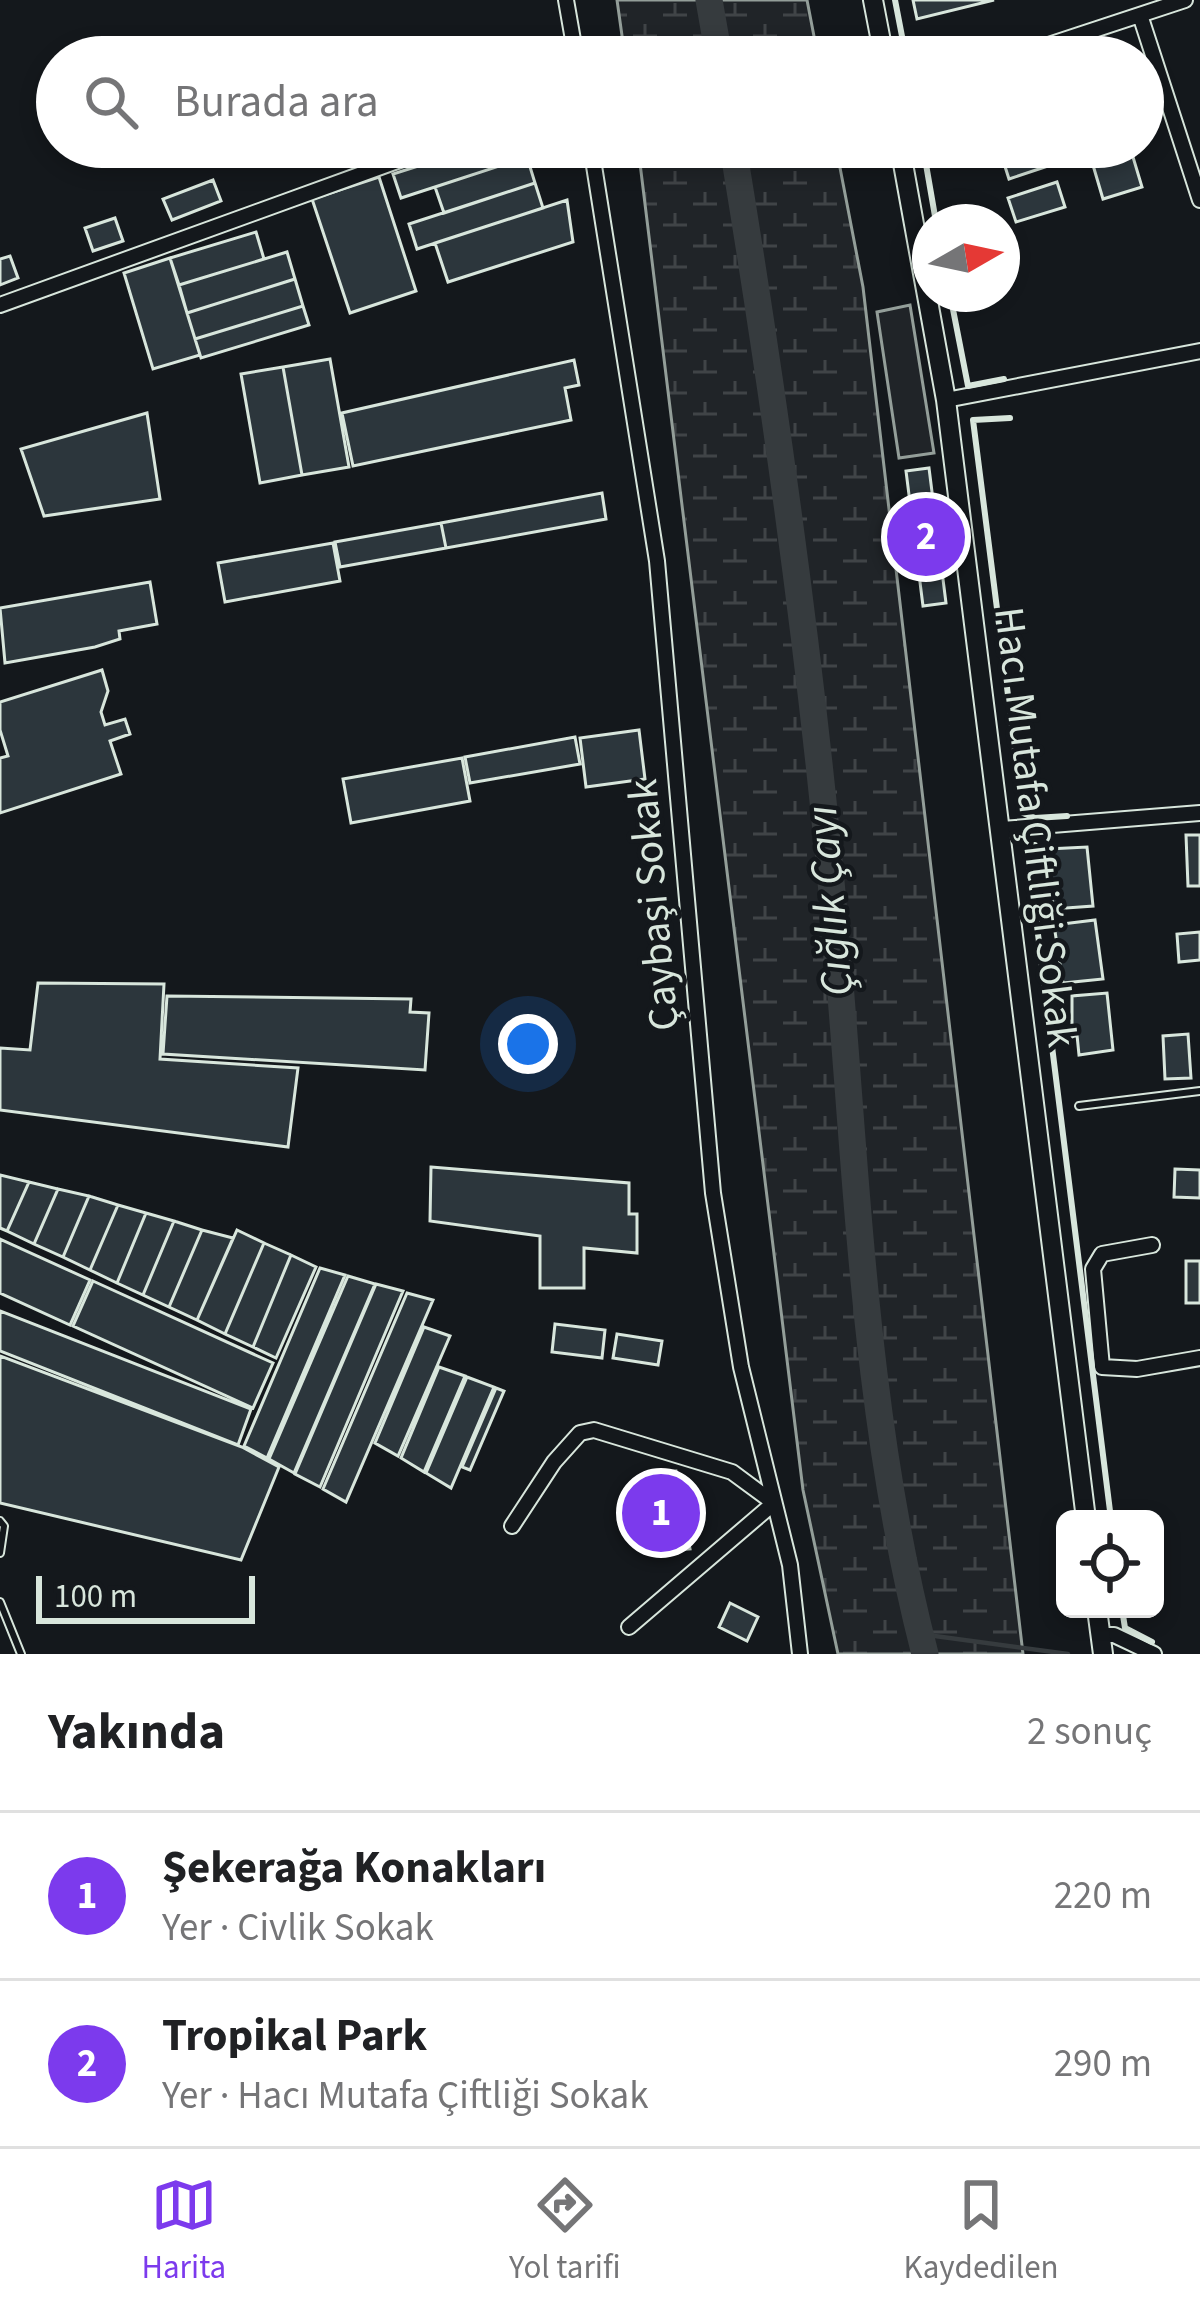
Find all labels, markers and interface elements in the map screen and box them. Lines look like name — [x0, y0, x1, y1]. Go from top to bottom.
search box — [36, 36, 1164, 168]
icon: search — [78, 69, 144, 135]
text: Burada ara — [174, 70, 379, 134]
north arrow — [912, 204, 1020, 312]
pin: 2 — [887, 492, 965, 582]
street label: Hacı Mutafa Çiftliği Sokak — [978, 604, 1092, 1051]
street label: Çaybaşi Sokak — [613, 776, 695, 1033]
water label: Çığlık Çayı — [790, 803, 870, 999]
your location — [498, 1014, 558, 1074]
pin: 1 — [622, 1468, 700, 1558]
map controls — [1056, 1510, 1164, 1618]
button: locate — [1056, 1510, 1164, 1618]
scale bar — [36, 1570, 255, 1623]
text: 100 m — [54, 1573, 137, 1620]
text: Yakında — [48, 1696, 225, 1768]
text: 2 sonuç — [1027, 1704, 1152, 1760]
text: Şekerağa Konakları — [162, 1836, 546, 1900]
text: 1 — [77, 1868, 97, 1924]
text: 220 m — [1054, 1868, 1152, 1924]
text: Yer · Civlik Sokak — [162, 1900, 434, 1956]
text: Tropikal Park — [162, 2004, 427, 2068]
text: 2 — [77, 2036, 97, 2092]
text: 290 m — [1054, 2036, 1152, 2092]
text: Yer · Hacı Mutafa Çiftliği Sokak — [162, 2068, 649, 2124]
tab: Harita — [141, 2172, 226, 2291]
tab: Yol tarifi — [509, 2172, 621, 2291]
tab: Kaydedilen — [904, 2172, 1059, 2291]

